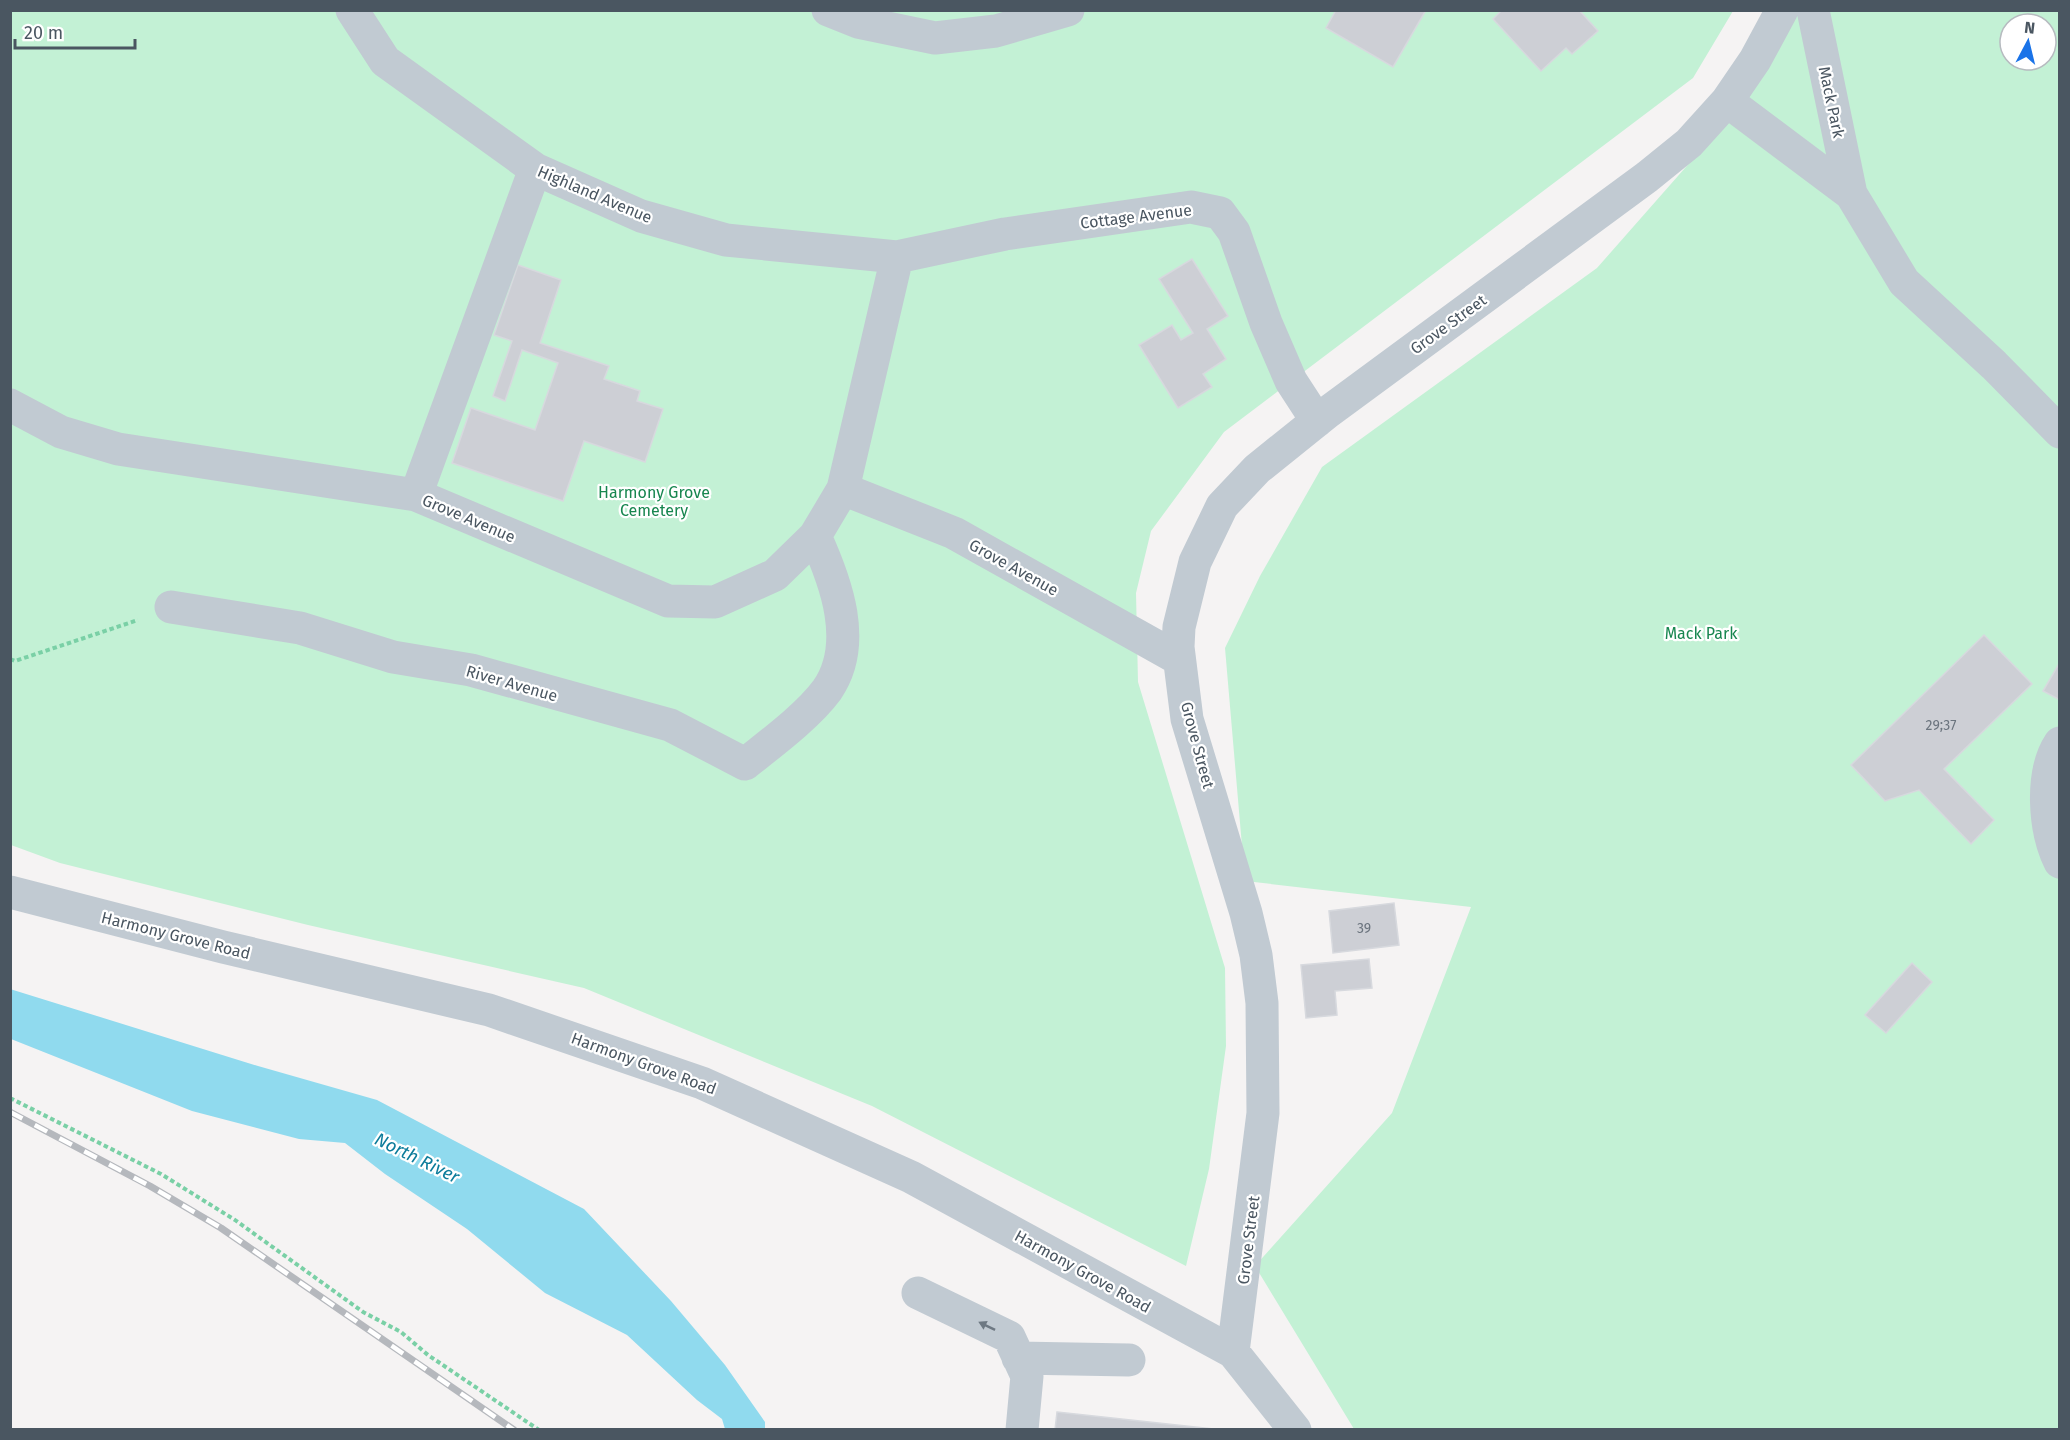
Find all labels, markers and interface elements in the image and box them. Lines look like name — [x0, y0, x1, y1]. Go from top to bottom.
scale bar — [15, 12, 135, 50]
north arrow — [1998, 12, 2058, 72]
text: N — [2023, 18, 2036, 38]
text: 20 m — [24, 22, 63, 44]
street label: Mack Park — [1815, 65, 1849, 140]
street label: Highland Avenue — [535, 162, 655, 227]
street label: Cottage Avenue — [1079, 200, 1193, 233]
street label: Grove Street — [1407, 290, 1490, 358]
park label: Harmony Grove Cemetery — [598, 483, 710, 520]
street label: Grove Avenue — [420, 490, 518, 547]
street label: Grove Avenue — [966, 535, 1062, 600]
park label: Mack Park — [1665, 624, 1738, 643]
street label: River Avenue — [464, 661, 560, 706]
street label: Grove Street — [1177, 700, 1218, 791]
house number: 29;37 — [1926, 717, 1956, 734]
street label: Harmony Grove Road — [99, 908, 252, 963]
house number: 39 — [1357, 920, 1371, 937]
street label: Harmony Grove Road — [569, 1028, 719, 1099]
water label: North River — [371, 1128, 464, 1188]
street label: Grove Street — [1234, 1194, 1263, 1286]
street label: Harmony Grove Road — [1011, 1226, 1154, 1317]
one-way arrow — [978, 1322, 995, 1331]

